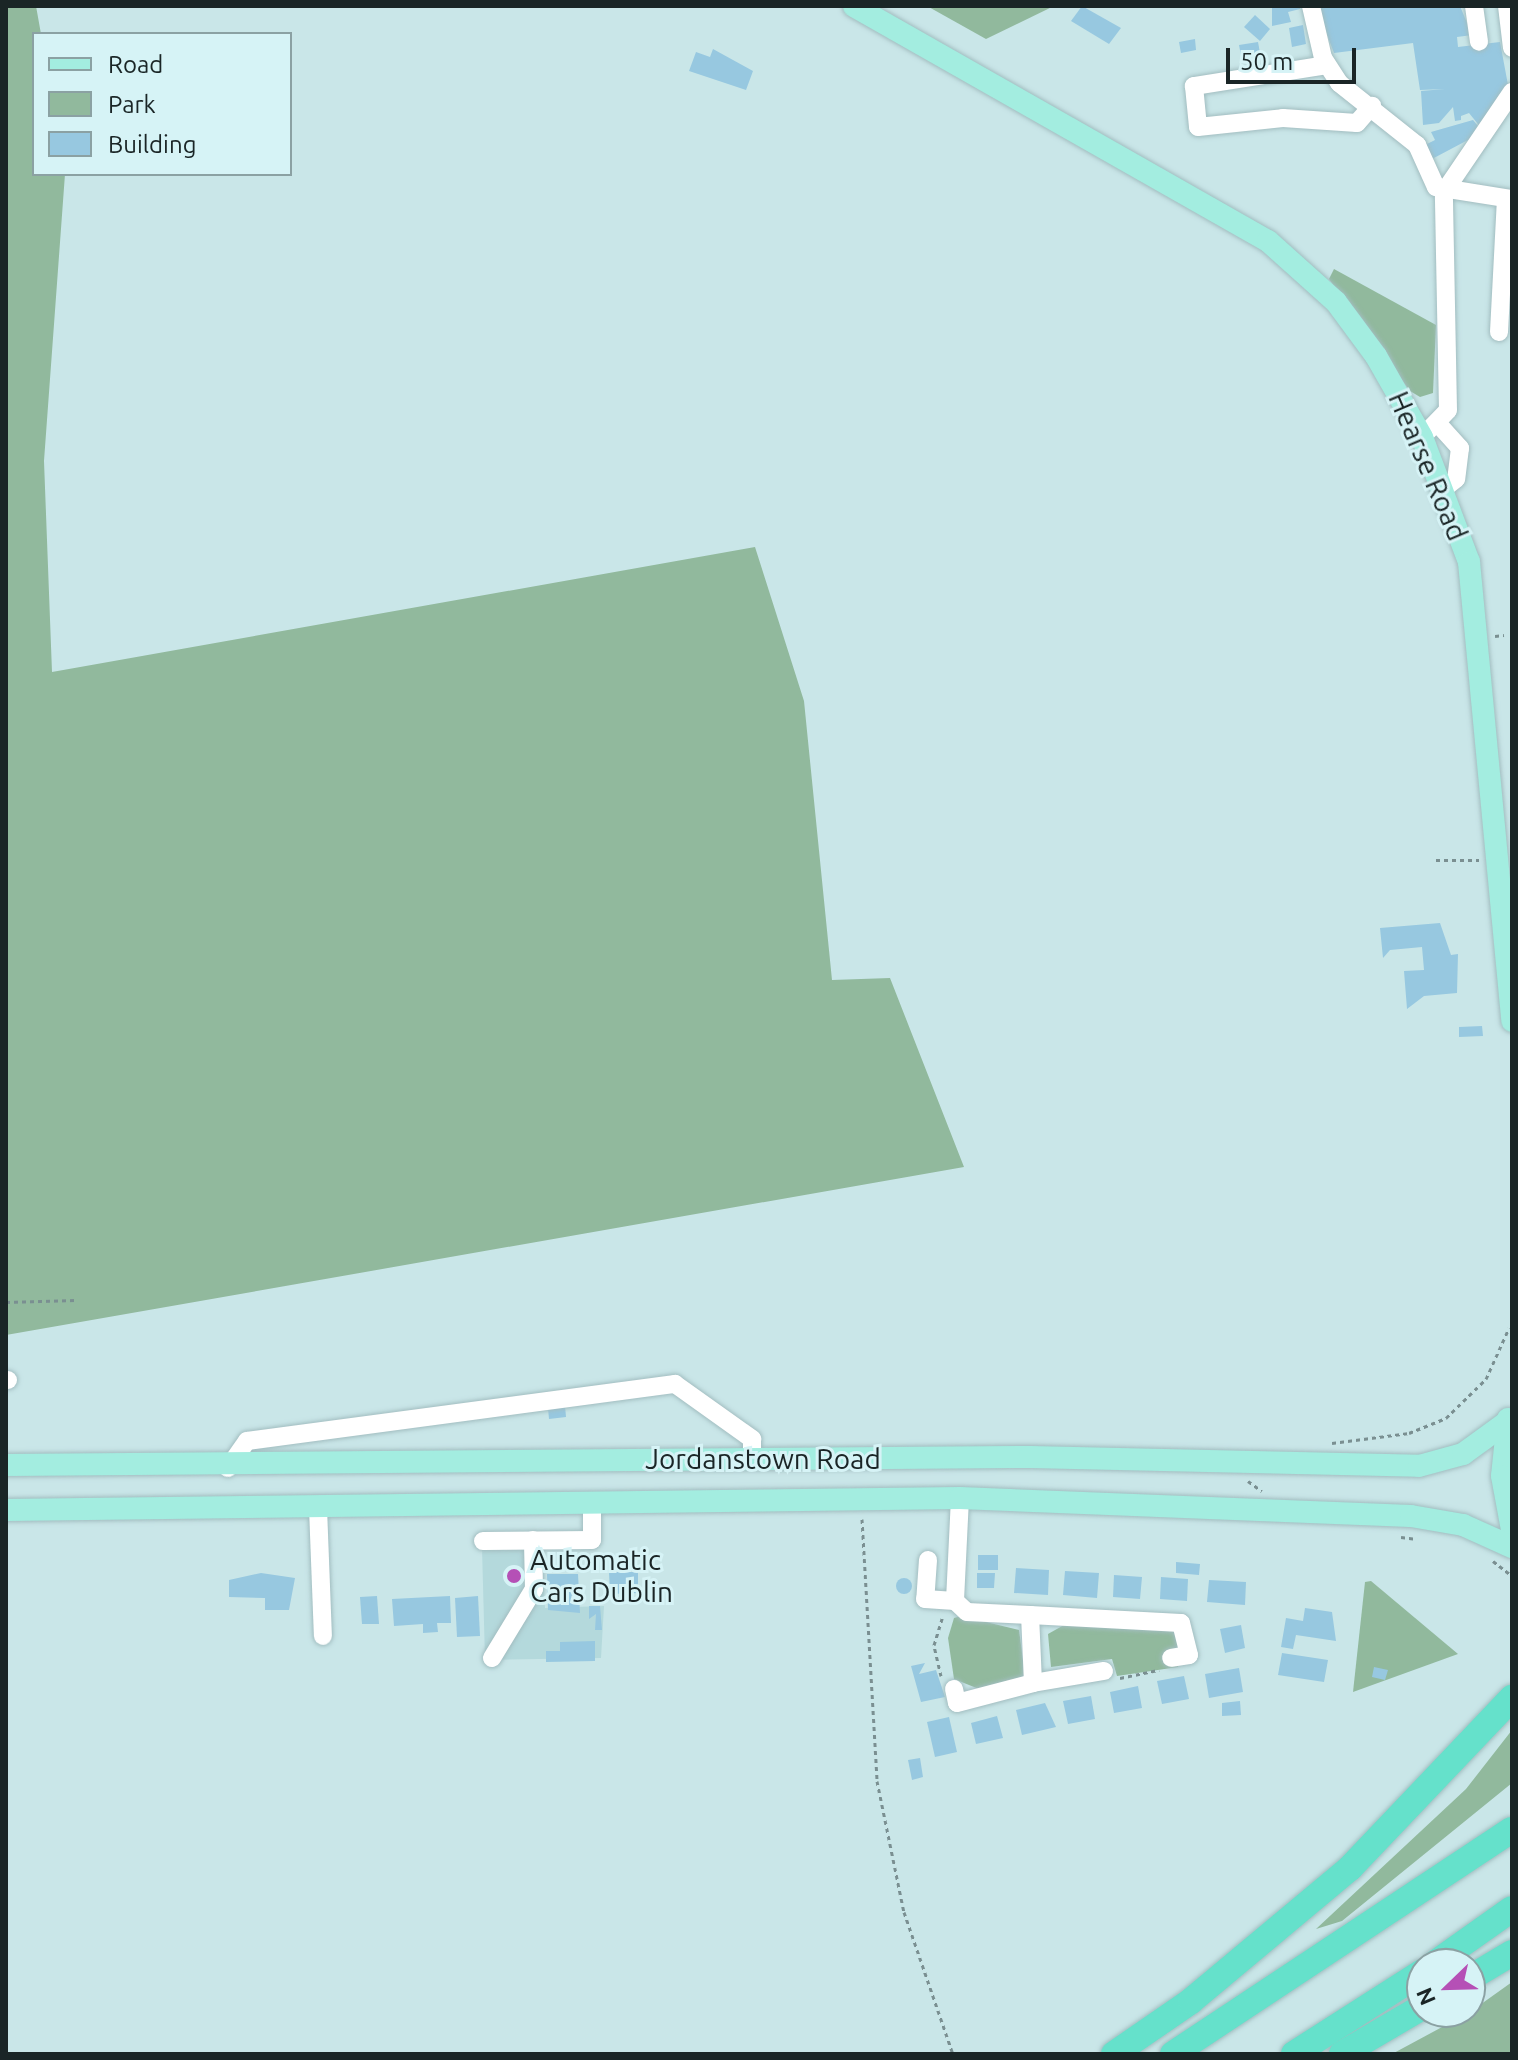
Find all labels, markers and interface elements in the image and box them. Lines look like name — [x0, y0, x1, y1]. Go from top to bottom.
legend — [32, 32, 292, 176]
scale bar — [1230, 32, 1360, 82]
text: 50 m — [1240, 48, 1293, 75]
text: Road — [108, 51, 163, 78]
text: Park — [108, 91, 156, 118]
text: Building — [108, 131, 196, 158]
street label: Hearse Road — [1382, 386, 1474, 546]
street label: Jordanstown Road — [645, 1442, 881, 1476]
place label: Automatic Cars Dublin — [530, 1543, 673, 1609]
marker: Automatic Cars Dublin — [505, 1567, 523, 1585]
north arrow — [1406, 1948, 1486, 2028]
text: N — [1411, 1984, 1440, 2009]

